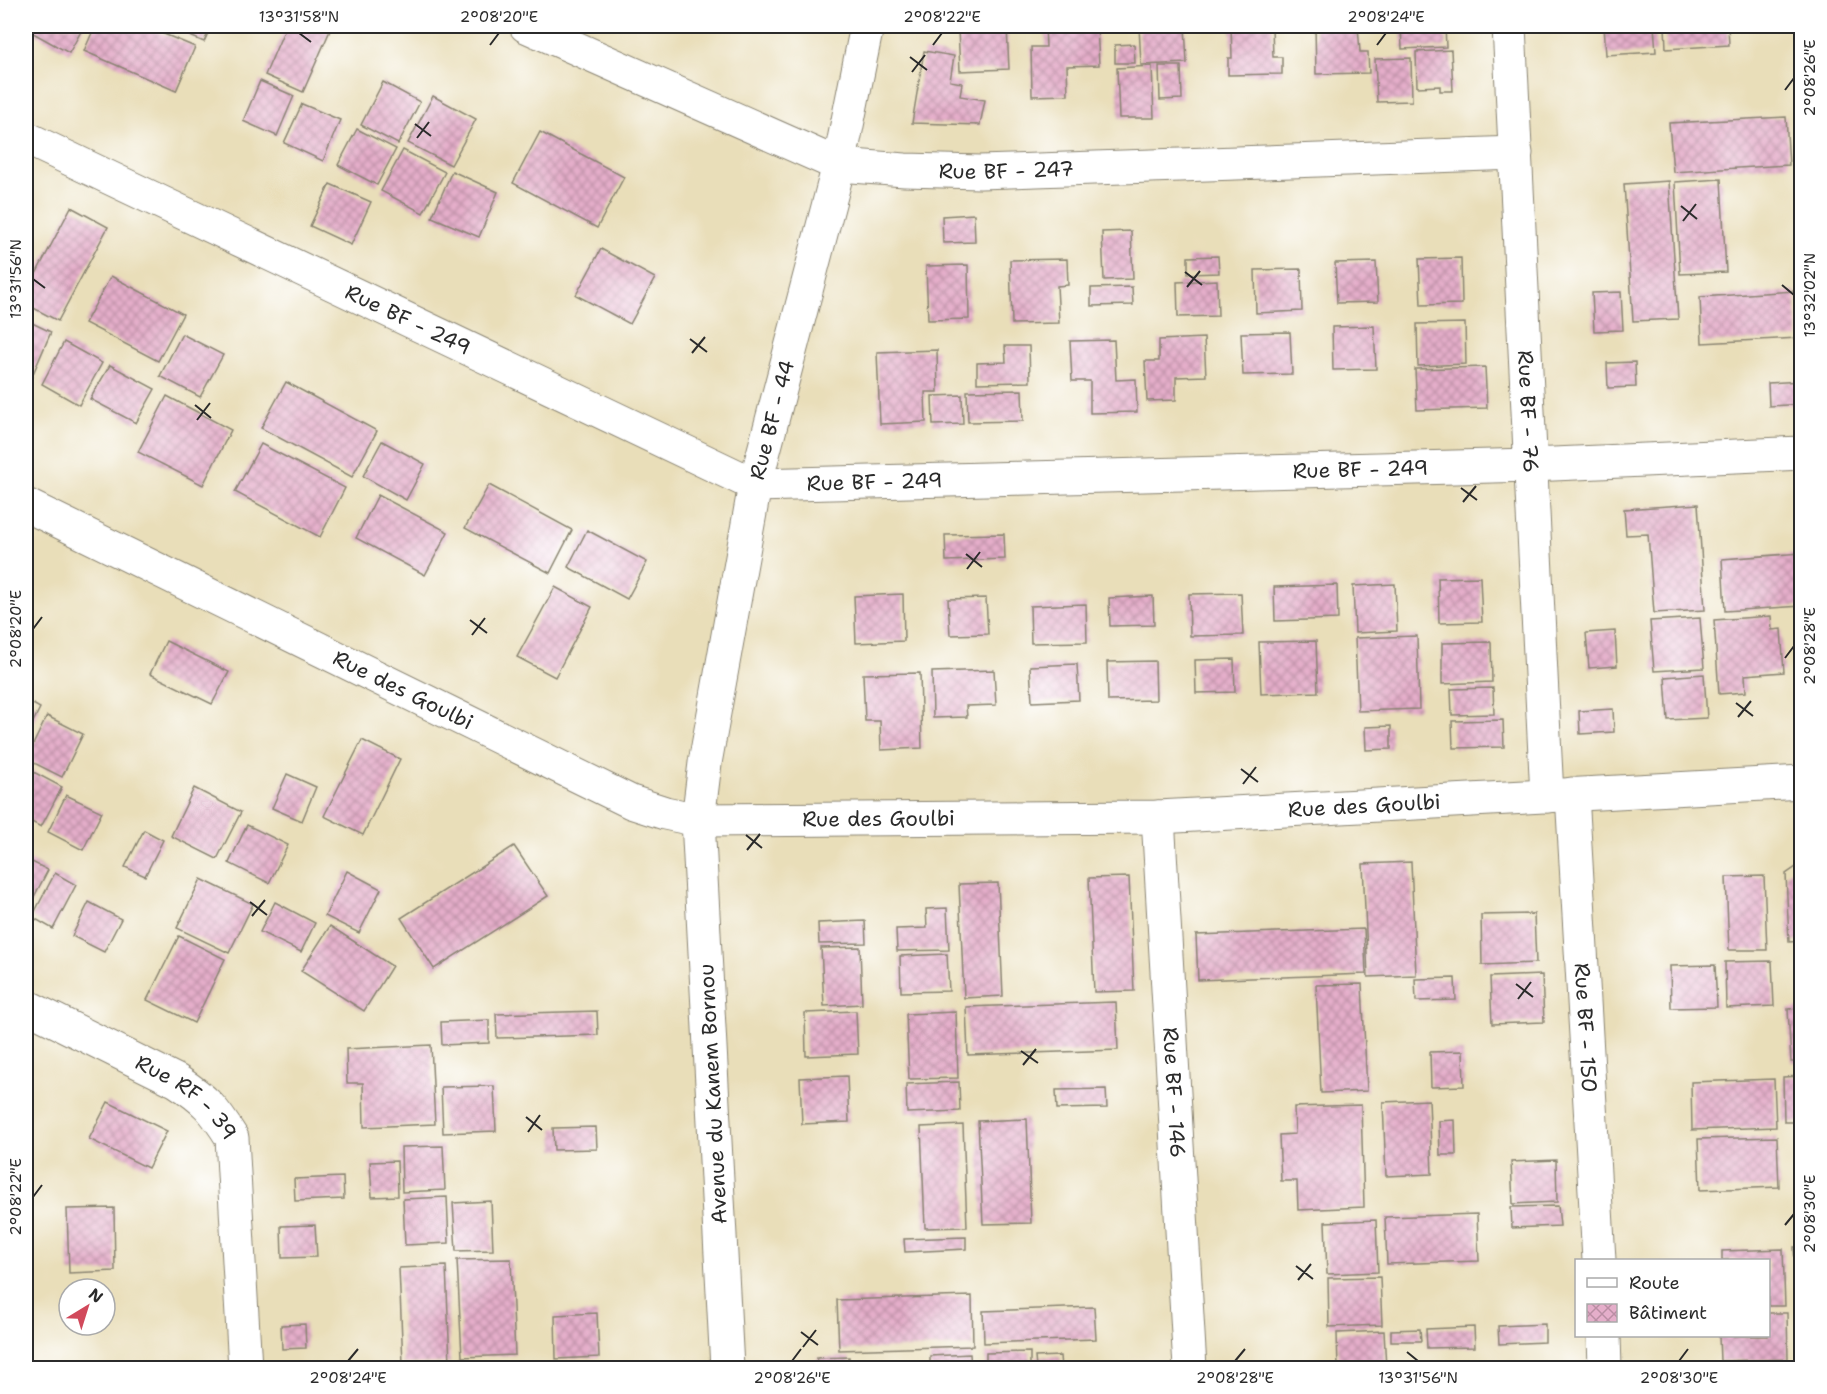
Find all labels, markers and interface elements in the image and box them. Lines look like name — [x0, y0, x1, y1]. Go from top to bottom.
text: 13°31'58"N — [259, 7, 339, 27]
text: 2°08'20"E — [460, 7, 538, 27]
text: 2°08'22"E — [903, 7, 981, 27]
text: 2°08'24"E — [1347, 7, 1425, 27]
text: 2°08'26"E — [1800, 39, 1820, 117]
street label: Rue BF - 247 — [938, 155, 1074, 186]
text: 13°31'56"N — [6, 239, 26, 319]
text: 13°32'02"N — [1800, 253, 1820, 337]
street label: Rue BF - 249 — [341, 278, 475, 362]
street label: Rue BF - 76 — [1511, 350, 1545, 473]
street label: Rue BF - 44 — [743, 357, 801, 483]
street label: Rue BF - 249 — [1292, 454, 1429, 485]
street label: Rue BF - 249 — [806, 466, 943, 498]
text: 2°08'20"E — [6, 590, 26, 668]
text: 2°08'28"E — [1800, 607, 1820, 685]
street label: Rue des Goulbi — [328, 644, 478, 736]
street label: Rue des Goulbi — [1287, 788, 1441, 824]
street label: Rue des Goulbi — [802, 804, 955, 833]
street label: Rue BF - 150 — [1568, 962, 1603, 1093]
street label: Avenue du Kanem Bornou — [692, 963, 734, 1225]
street label: Rue BF - 146 — [1156, 1026, 1192, 1159]
street label: Rue RF - 39 — [131, 1049, 243, 1145]
text: 2°08'22"E — [6, 1158, 26, 1236]
text: 2°08'30"E — [1800, 1175, 1820, 1253]
legend — [1575, 1259, 1770, 1337]
text: Route — [1629, 1271, 1680, 1295]
north arrow — [57, 1277, 117, 1337]
text: N — [84, 1283, 107, 1308]
text: Bâtiment — [1629, 1301, 1707, 1325]
text: 2°08'24"E — [309, 1368, 387, 1388]
text: 2°08'26"E — [753, 1368, 831, 1388]
text: 2°08'28"E — [1196, 1368, 1274, 1388]
text: 13°31'56"N — [1378, 1368, 1458, 1388]
text: 2°08'30"E — [1640, 1368, 1718, 1388]

